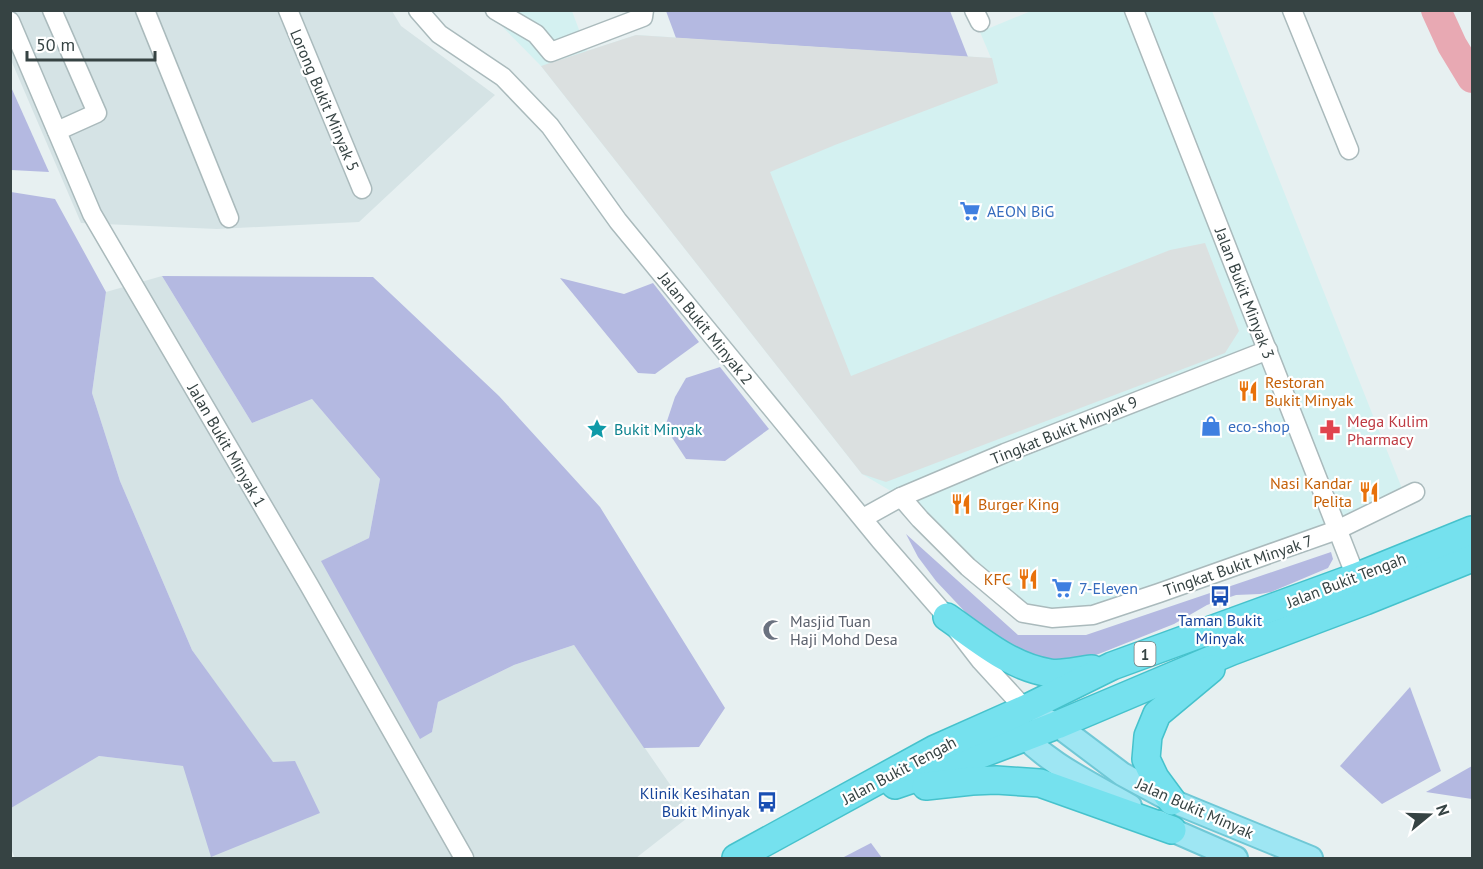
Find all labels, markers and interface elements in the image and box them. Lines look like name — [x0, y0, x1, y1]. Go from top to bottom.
scale bar — [27, 24, 154, 62]
street label: Lorong Bukit Minyak 5 — [286, 26, 364, 174]
text: 50 m — [36, 33, 75, 56]
supermarket icon: AEON BiG — [958, 199, 982, 223]
place label: AEON BiG — [987, 201, 1054, 221]
street label: Jalan Bukit Minyak 3 — [1210, 224, 1279, 362]
street label: Jalan Bukit Minyak 2 — [654, 267, 758, 388]
place label: Restoran Bukit Minyak — [1265, 372, 1354, 410]
street label: Jalan Bukit Minyak 1 — [183, 379, 270, 510]
restaurant icon: Restoran Bukit Minyak — [1236, 379, 1260, 403]
street label: Tingkat Bukit Minyak 9 — [988, 391, 1140, 469]
place label: Mega Kulim Pharmacy — [1347, 411, 1428, 449]
shop icon: eco-shop — [1199, 414, 1223, 438]
place label: eco-shop — [1228, 416, 1290, 436]
place icon: Bukit Minyak — [585, 417, 609, 441]
pharmacy icon: Mega Kulim Pharmacy — [1318, 418, 1342, 442]
place label: Bukit Minyak — [614, 419, 703, 439]
place label: Nasi Kandar Pelita — [1270, 473, 1353, 511]
restaurant icon: Nasi Kandar Pelita — [1357, 480, 1381, 504]
restaurant icon: Burger King — [949, 492, 973, 516]
place label: Burger King — [978, 494, 1059, 514]
street label: Tingkat Bukit Minyak 7 — [1161, 530, 1315, 600]
street label: Jalan Bukit Tengah — [1283, 548, 1409, 612]
restaurant icon: KFC — [1016, 567, 1040, 591]
place label: KFC — [984, 569, 1011, 589]
supermarket icon: 7-Eleven — [1050, 576, 1074, 600]
place label: 7-Eleven — [1079, 578, 1138, 598]
bus stop icon: Taman Bukit Minyak — [1208, 584, 1232, 608]
place label: Taman Bukit Minyak — [1178, 610, 1263, 648]
place label: Masjid Tuan Haji Mohd Desa — [790, 611, 898, 649]
mosque icon: Masjid Tuan Haji Mohd Desa — [761, 618, 785, 642]
road number: 1 — [1134, 642, 1156, 666]
street label: Jalan Bukit Tengah — [838, 732, 959, 809]
street label: Jalan Bukit Minyak — [1132, 773, 1257, 843]
place label: Klinik Kesihatan Bukit Minyak — [640, 783, 750, 821]
north arrow — [1399, 785, 1459, 845]
bus stop icon: Klinik Kesihatan Bukit Minyak — [755, 790, 779, 814]
text: N — [1432, 802, 1454, 818]

